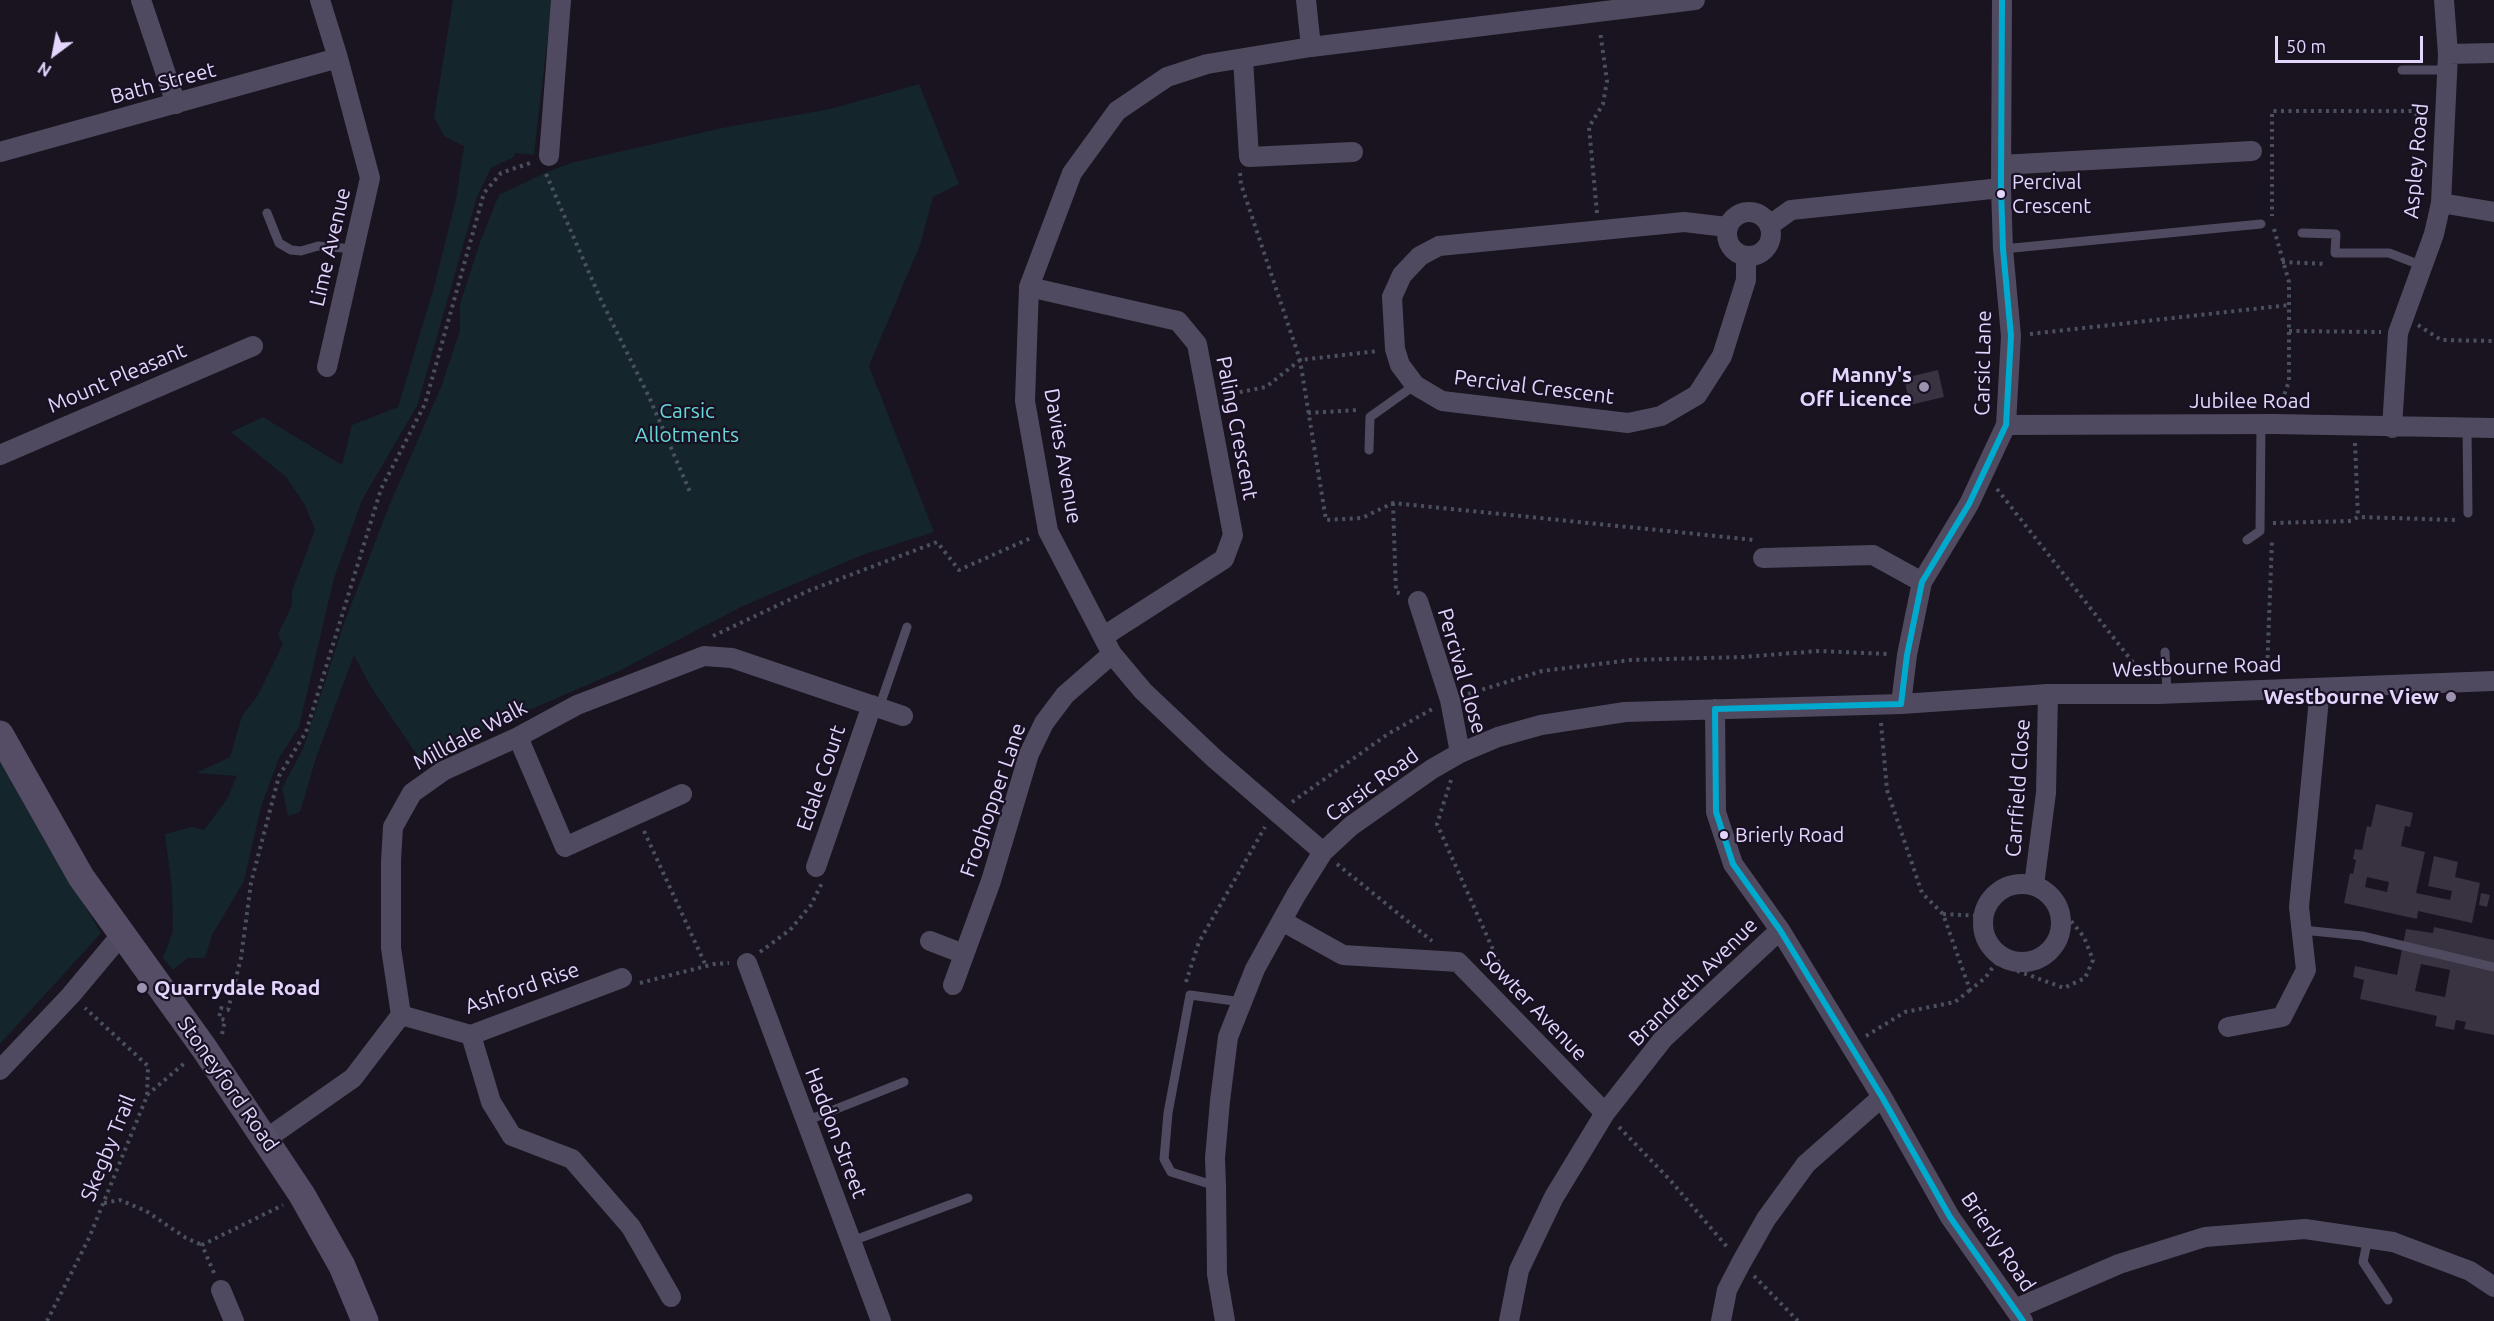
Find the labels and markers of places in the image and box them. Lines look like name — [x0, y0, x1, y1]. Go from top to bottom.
place label: Percival Crescent — [2012, 170, 2091, 217]
marker: Percival Crescent — [1995, 188, 2007, 200]
place label: Manny's Off Licence — [1800, 362, 1912, 412]
marker: Manny's Off Licence — [1917, 380, 1931, 394]
place label: Westbourne View — [2264, 684, 2439, 710]
marker: Westbourne View — [2444, 690, 2458, 704]
place label: Brierly Road — [1735, 823, 1844, 847]
marker: Brierly Road — [1718, 829, 1730, 841]
place label: Quarrydale Road — [154, 975, 320, 1001]
marker: Quarrydale Road — [135, 981, 149, 995]

